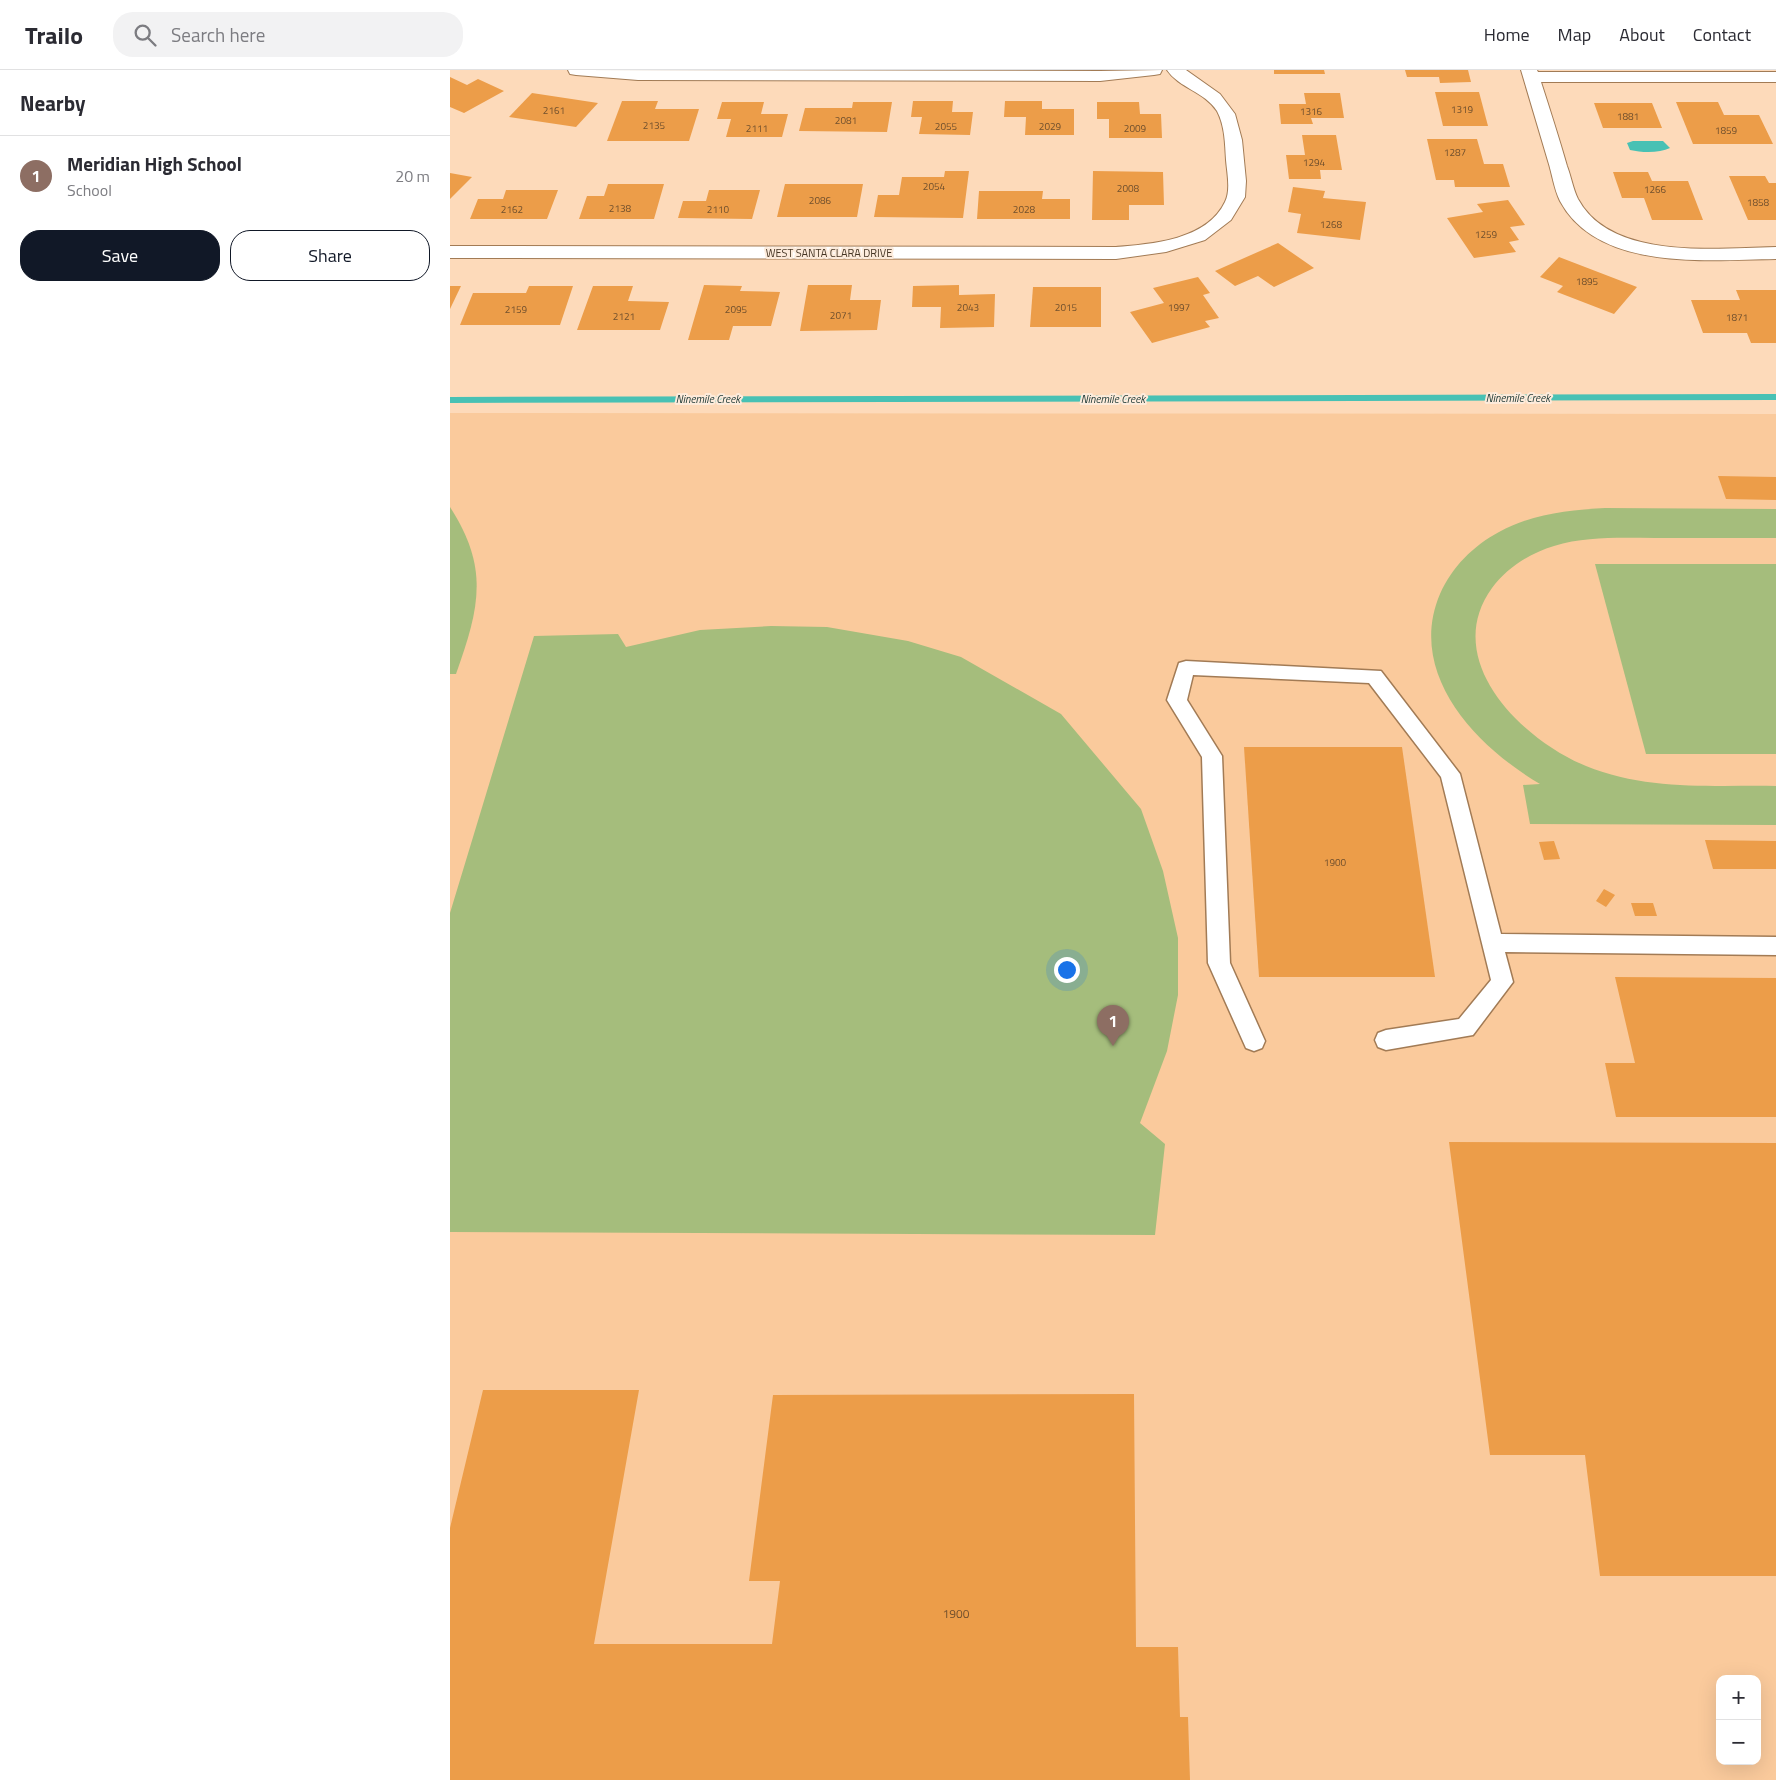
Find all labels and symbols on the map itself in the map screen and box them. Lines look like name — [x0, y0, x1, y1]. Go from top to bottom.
house number: 1319 — [1451, 102, 1474, 117]
house number: 2161 — [543, 103, 565, 118]
house number: 1316 — [1300, 104, 1323, 119]
house number: 1881 — [1617, 109, 1639, 124]
house number: 2081 — [835, 113, 857, 128]
house number: 2135 — [643, 118, 666, 133]
house number: 2055 — [935, 119, 958, 134]
house number: 2029 — [1039, 119, 1062, 134]
house number: 2111 — [746, 121, 768, 136]
house number: 2009 — [1124, 121, 1147, 136]
house number: 1859 — [1715, 123, 1738, 138]
house number: 1287 — [1444, 145, 1466, 160]
house number: 1294 — [1303, 155, 1326, 170]
house number: 2054 — [923, 179, 946, 194]
house number: 2008 — [1117, 181, 1140, 196]
house number: 1266 — [1644, 182, 1667, 197]
house number: 2086 — [809, 193, 832, 208]
house number: 1858 — [1747, 195, 1770, 210]
house number: 2138 — [609, 201, 632, 216]
house number: 2162 — [501, 202, 523, 217]
house number: 2110 — [707, 202, 730, 217]
house number: 2028 — [1013, 202, 1036, 217]
house number: 1268 — [1320, 217, 1343, 232]
house number: 1259 — [1475, 227, 1498, 242]
street label: WEST SANTA CLARA DRIVE — [766, 245, 892, 261]
house number: 1895 — [1576, 274, 1599, 289]
house number: 2043 — [957, 300, 979, 315]
house number: 2015 — [1055, 300, 1078, 315]
house number: 1997 — [1168, 300, 1190, 315]
house number: 2159 — [505, 302, 528, 317]
house number: 2095 — [725, 302, 748, 317]
house number: 2071 — [830, 308, 852, 323]
house number: 2121 — [613, 309, 635, 324]
house number: 1871 — [1726, 310, 1748, 325]
water label: Ninemile Creek — [1486, 390, 1551, 406]
water label: Ninemile Creek — [676, 391, 741, 407]
water label: Ninemile Creek — [1081, 391, 1146, 407]
house number: 1900 — [1324, 855, 1347, 870]
your location — [1054, 957, 1080, 983]
pin: 1 — [1097, 1005, 1129, 1046]
house number: 1900 — [943, 1604, 970, 1623]

